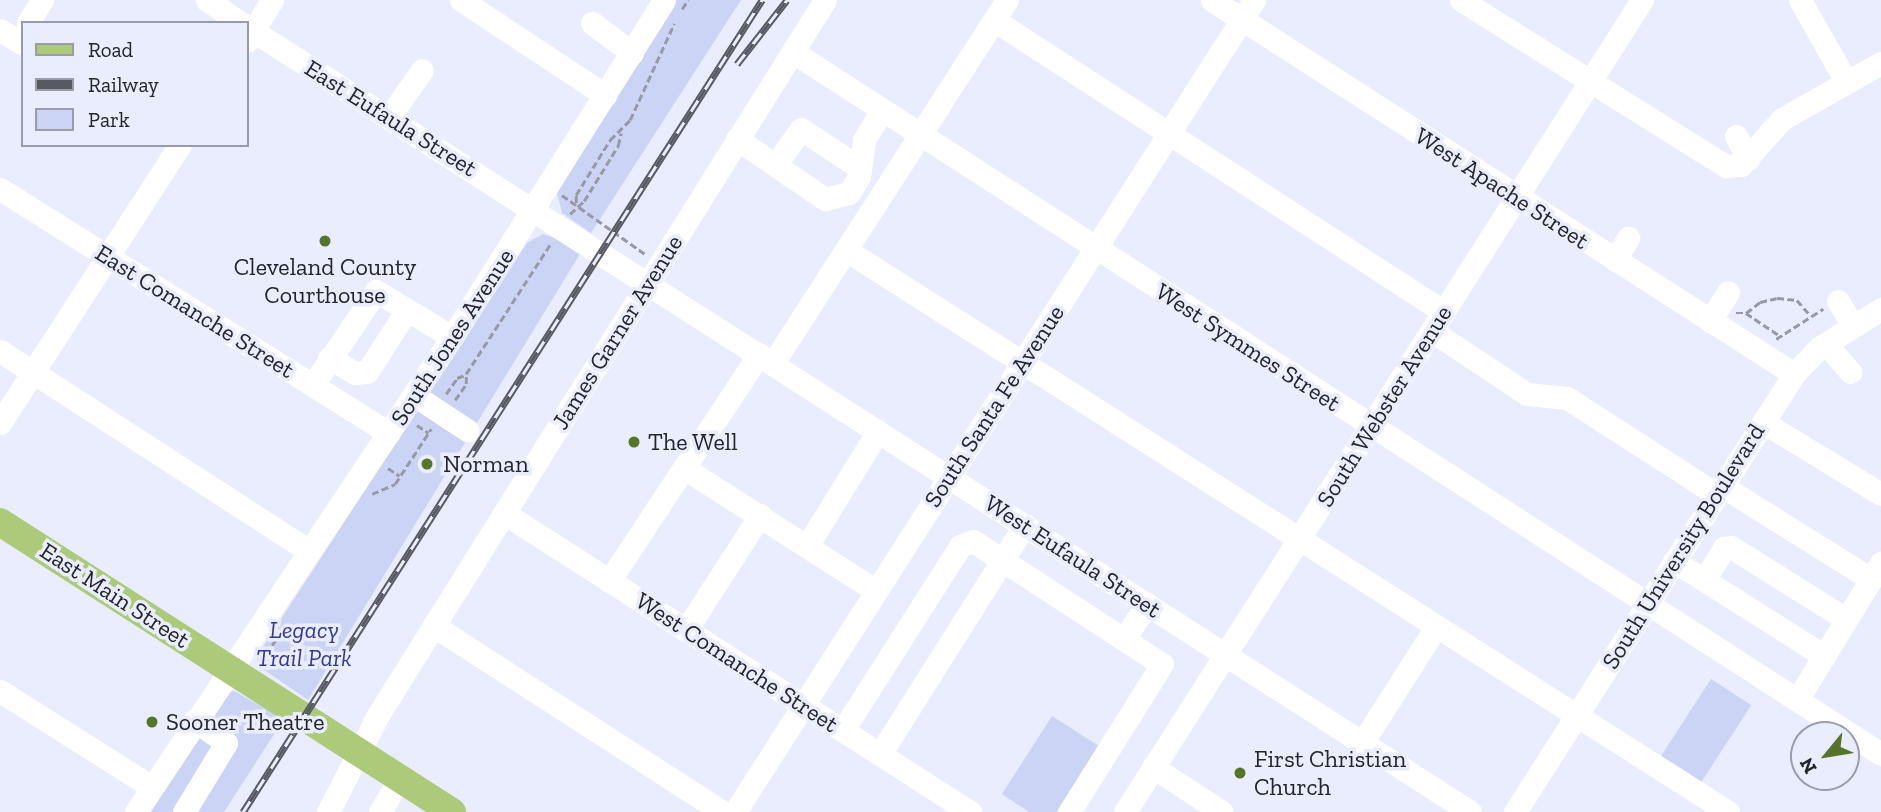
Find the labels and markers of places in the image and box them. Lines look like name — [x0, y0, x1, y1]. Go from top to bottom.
marker: Cleveland County Courthouse — [317, 233, 333, 249]
place label: Cleveland County Courthouse — [234, 253, 416, 309]
place label: The Well — [648, 428, 738, 456]
marker: The Well — [626, 434, 642, 450]
place label: Norman — [443, 450, 529, 478]
marker: Norman — [417, 454, 437, 474]
place label: Sooner Theatre — [166, 708, 325, 736]
marker: Sooner Theatre — [144, 714, 160, 730]
place label: First Christian Church — [1254, 745, 1406, 801]
marker: First Christian Church — [1232, 765, 1248, 781]

